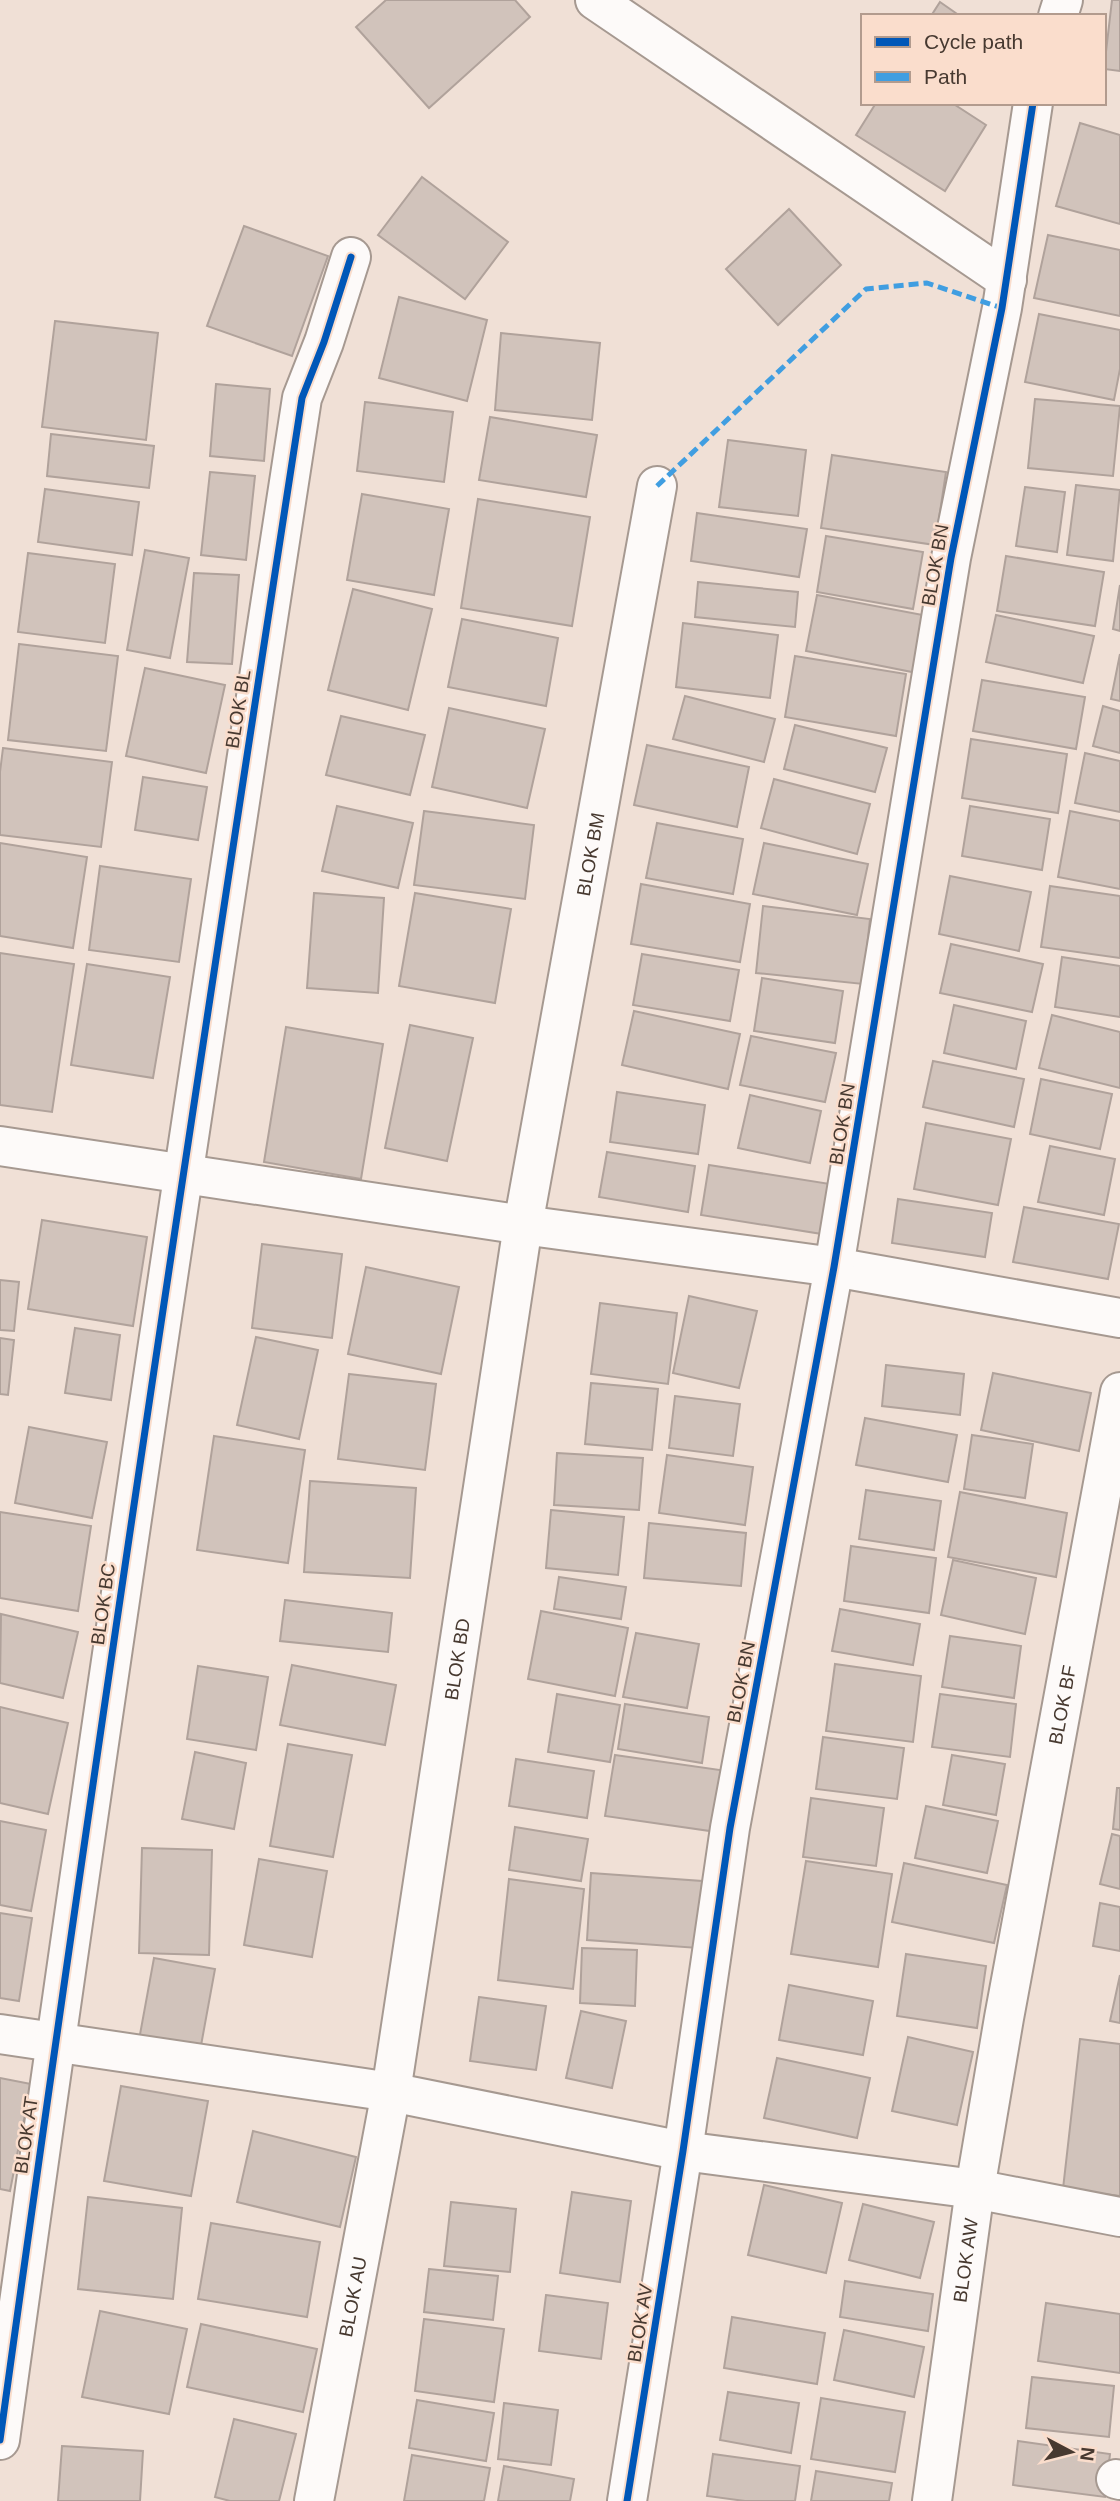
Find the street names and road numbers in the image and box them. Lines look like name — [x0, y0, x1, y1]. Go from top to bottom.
street label: BLOK BN — [918, 523, 952, 607]
street label: BLOK BL — [221, 668, 255, 750]
street label: BLOK BM — [572, 811, 608, 898]
street label: BLOK BN — [825, 1082, 859, 1166]
street label: BLOK BC — [87, 1562, 119, 1646]
street label: BLOK BD — [440, 1617, 473, 1702]
street label: BLOK BN — [723, 1640, 759, 1724]
street label: BLOK BF — [1044, 1663, 1080, 1746]
street label: BLOK AT — [10, 2095, 42, 2175]
street label: BLOK AW — [949, 2217, 981, 2304]
street label: BLOK AU — [335, 2255, 370, 2339]
street label: BLOK AV — [623, 2282, 657, 2364]

